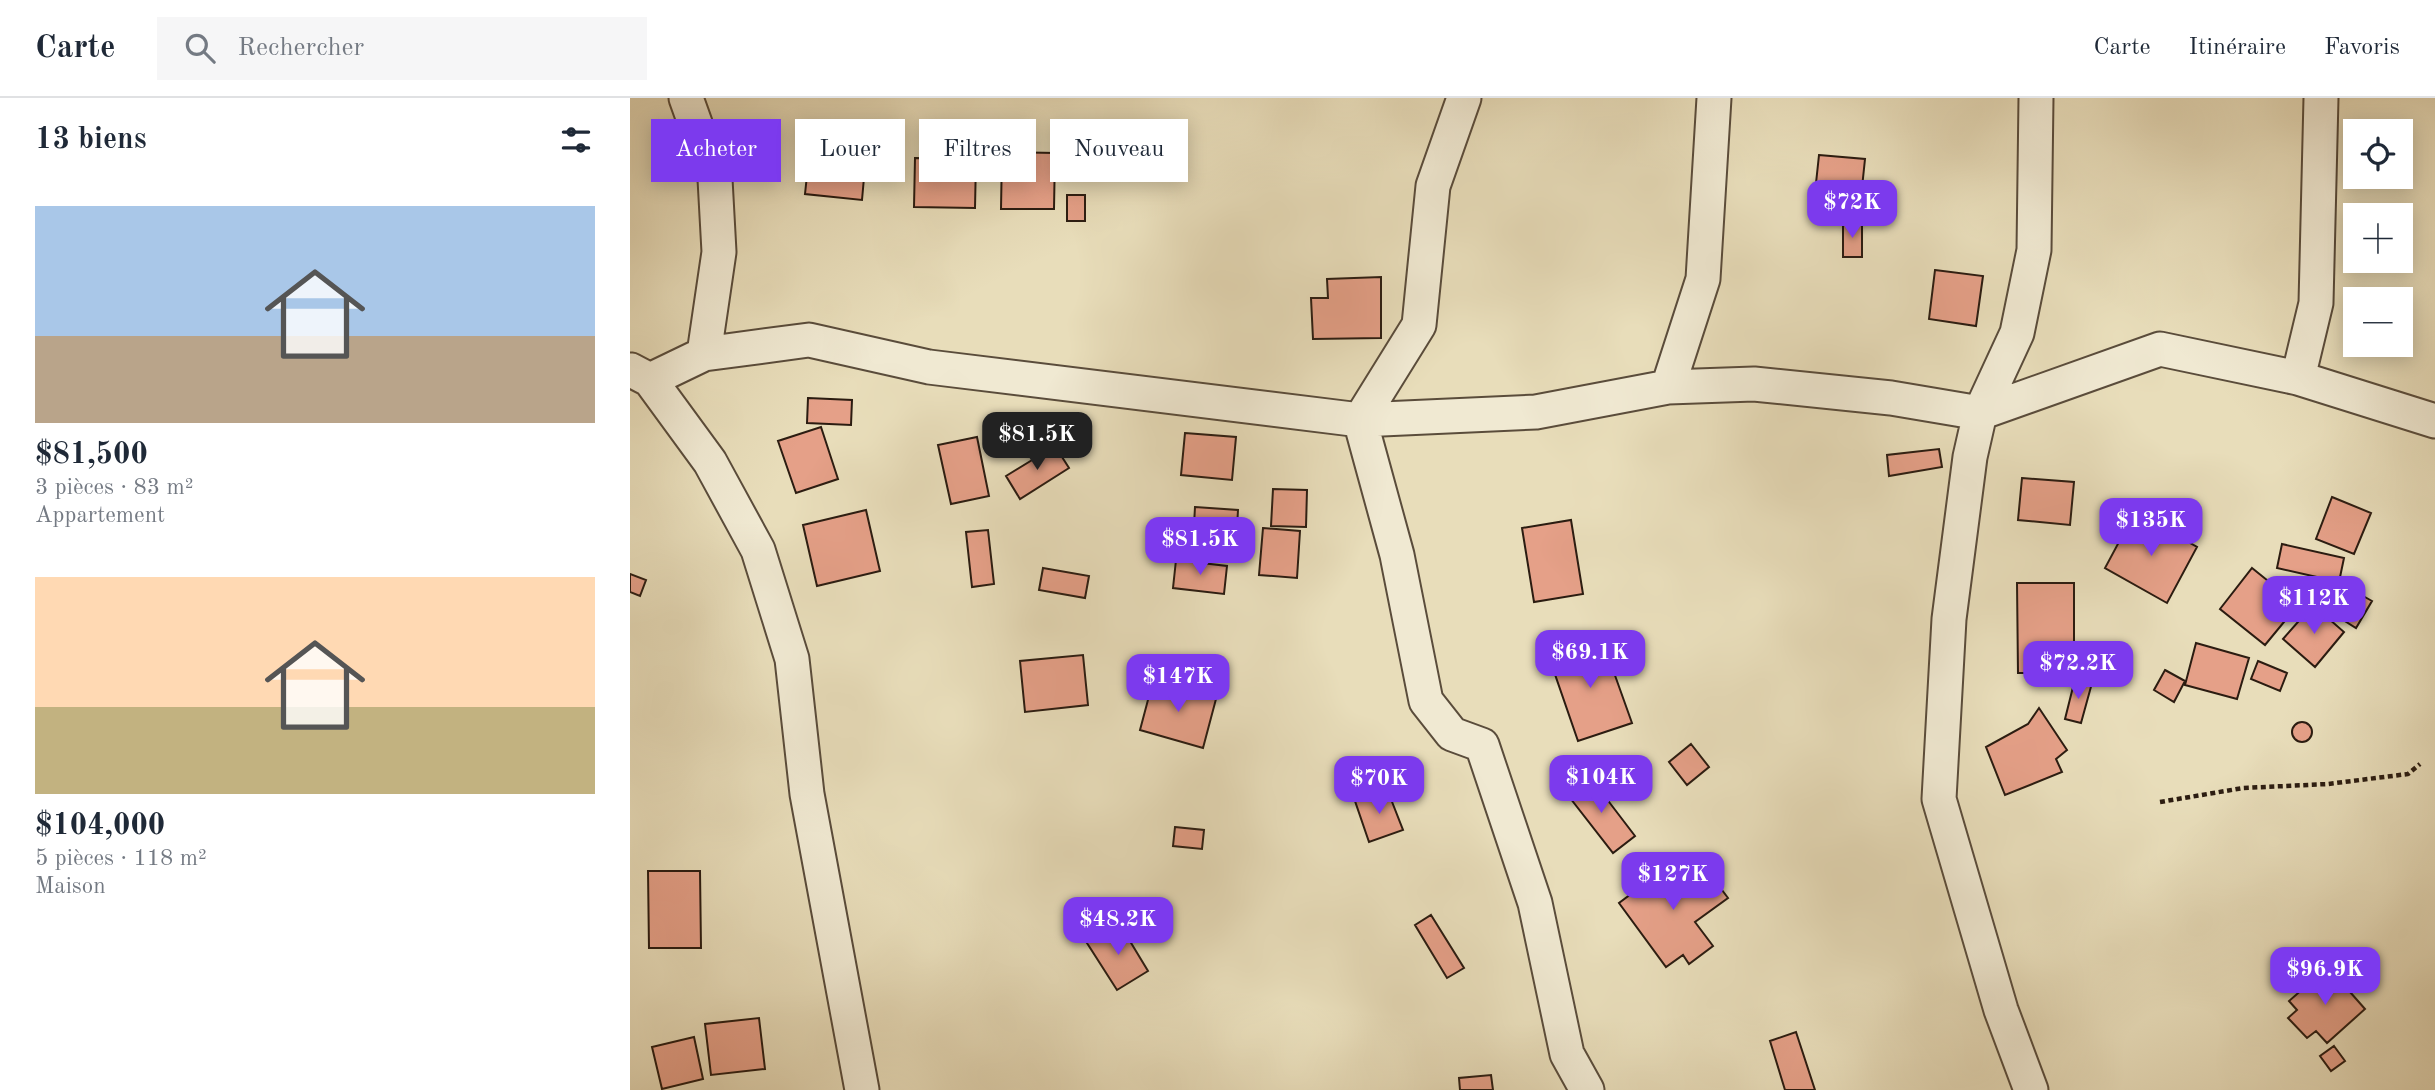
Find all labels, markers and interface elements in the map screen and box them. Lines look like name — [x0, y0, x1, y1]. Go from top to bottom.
search box — [157, 17, 647, 80]
icon: search — [181, 29, 219, 67]
text: Carte — [35, 32, 115, 65]
text: Rechercher — [237, 35, 364, 61]
text: Carte — [2093, 36, 2151, 60]
text: Itinéraire — [2189, 36, 2286, 60]
text: Favoris — [2324, 36, 2400, 60]
chip: Acheter — [651, 119, 781, 182]
chip: Louer — [795, 119, 905, 182]
chip: Filtres — [919, 119, 1036, 182]
chip: Nouveau — [1050, 119, 1188, 182]
map controls — [2343, 119, 2413, 357]
button: locate — [2343, 119, 2413, 189]
icon: filters — [557, 121, 595, 159]
text: 13 biens — [35, 125, 147, 155]
pin: $72K — [1811, 180, 1893, 240]
text: $72K — [1823, 191, 1881, 214]
button: + — [2343, 203, 2413, 273]
icon: home — [252, 251, 378, 377]
button: − — [2343, 287, 2413, 357]
pin: $81.5K — [980, 412, 1094, 472]
text: $81.5K — [998, 423, 1076, 446]
text: $81,500 — [35, 440, 148, 470]
text: 3 pièces · 83 m² — [35, 476, 194, 499]
pin: $135K — [2102, 498, 2200, 558]
text: Appartement — [35, 504, 165, 527]
text: $135K — [2115, 509, 2187, 532]
pin: $81.5K — [1143, 518, 1257, 577]
text: $81.5K — [1161, 528, 1239, 551]
pin: $112K — [2265, 576, 2363, 636]
text: $112K — [2278, 587, 2350, 610]
icon: home — [252, 622, 378, 748]
pin: $69.1K — [1533, 630, 1647, 690]
text: $69.1K — [1551, 641, 1629, 664]
pin: $72.2K — [2021, 642, 2135, 701]
text: $72.2K — [2039, 652, 2117, 675]
pin: $147K — [1129, 654, 1227, 714]
text: $147K — [1142, 665, 1214, 688]
pin: $70K — [1338, 756, 1420, 816]
pin: $104K — [1552, 756, 1650, 815]
text: $104K — [1565, 766, 1637, 789]
text: $70K — [1350, 767, 1408, 790]
text: $104,000 — [35, 811, 165, 841]
text: 5 pièces · 118 m² — [35, 847, 207, 870]
pin: $127K — [1624, 852, 1722, 912]
text: $127K — [1637, 863, 1709, 886]
text: Maison — [35, 875, 106, 898]
pin: $48.2K — [1061, 898, 1175, 957]
text: $48.2K — [1079, 908, 1157, 931]
pin: $96.9K — [2268, 948, 2382, 1007]
text: $96.9K — [2286, 958, 2364, 981]

